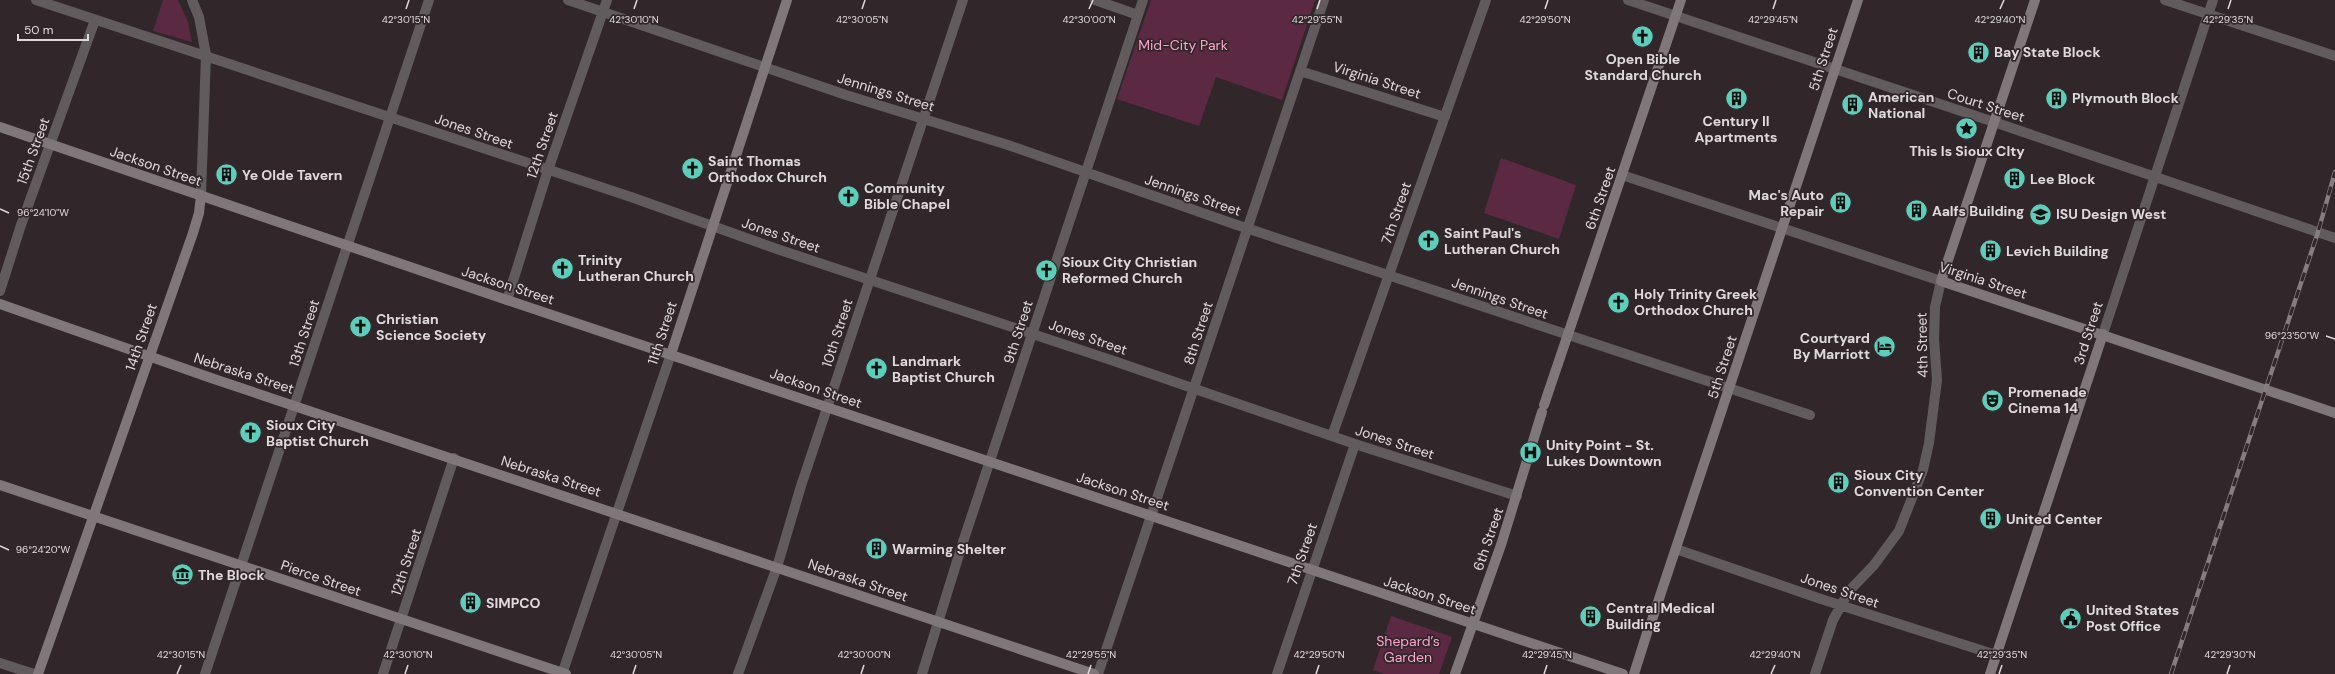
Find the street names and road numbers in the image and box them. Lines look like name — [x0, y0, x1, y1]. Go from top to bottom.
street label: 5th Street — [1804, 25, 1842, 93]
street label: Virginia Street — [1331, 57, 1423, 103]
street label: Jennings Street — [835, 69, 937, 115]
street label: Court Street — [1945, 84, 2027, 126]
street label: Jones Street — [432, 109, 516, 153]
street label: 12th Street — [522, 109, 562, 181]
street label: 15th Street — [13, 115, 53, 187]
street label: Jackson Street — [108, 142, 204, 190]
street label: 6th Street — [1581, 164, 1619, 232]
street label: Jennings Street — [1142, 170, 1244, 220]
street label: 7th Street — [1377, 180, 1415, 246]
street label: Jones Street — [739, 213, 823, 257]
street label: Virginia Street — [1937, 257, 2029, 303]
street label: Jackson Street — [460, 262, 556, 308]
street label: Jennings Street — [1449, 273, 1551, 323]
street label: 13th Street — [285, 297, 323, 369]
street label: 10th Street — [817, 297, 857, 369]
street label: 9th Street — [999, 298, 1037, 366]
street label: 11th Street — [643, 299, 681, 367]
street label: 8th Street — [1179, 299, 1217, 367]
street label: 3rd Street — [2069, 299, 2107, 367]
street label: 14th Street — [121, 301, 161, 373]
street label: 4th Street — [1912, 312, 1932, 378]
street label: Jones Street — [1046, 315, 1130, 359]
street label: 5th Street — [1703, 333, 1741, 401]
street label: Nebraska Street — [192, 348, 296, 398]
street label: Jackson Street — [768, 364, 864, 412]
street label: Jones Street — [1353, 421, 1437, 463]
street label: Nebraska Street — [499, 451, 603, 501]
street label: Jackson Street — [1075, 468, 1171, 514]
street label: 6th Street — [1469, 505, 1507, 573]
street label: 7th Street — [1283, 521, 1321, 587]
street label: 12th Street — [387, 526, 425, 598]
street label: Nebraska Street — [806, 555, 910, 605]
street label: Pierce Street — [278, 556, 364, 600]
street label: Jones Street — [1798, 568, 1882, 612]
street label: Jackson Street — [1382, 572, 1478, 618]

